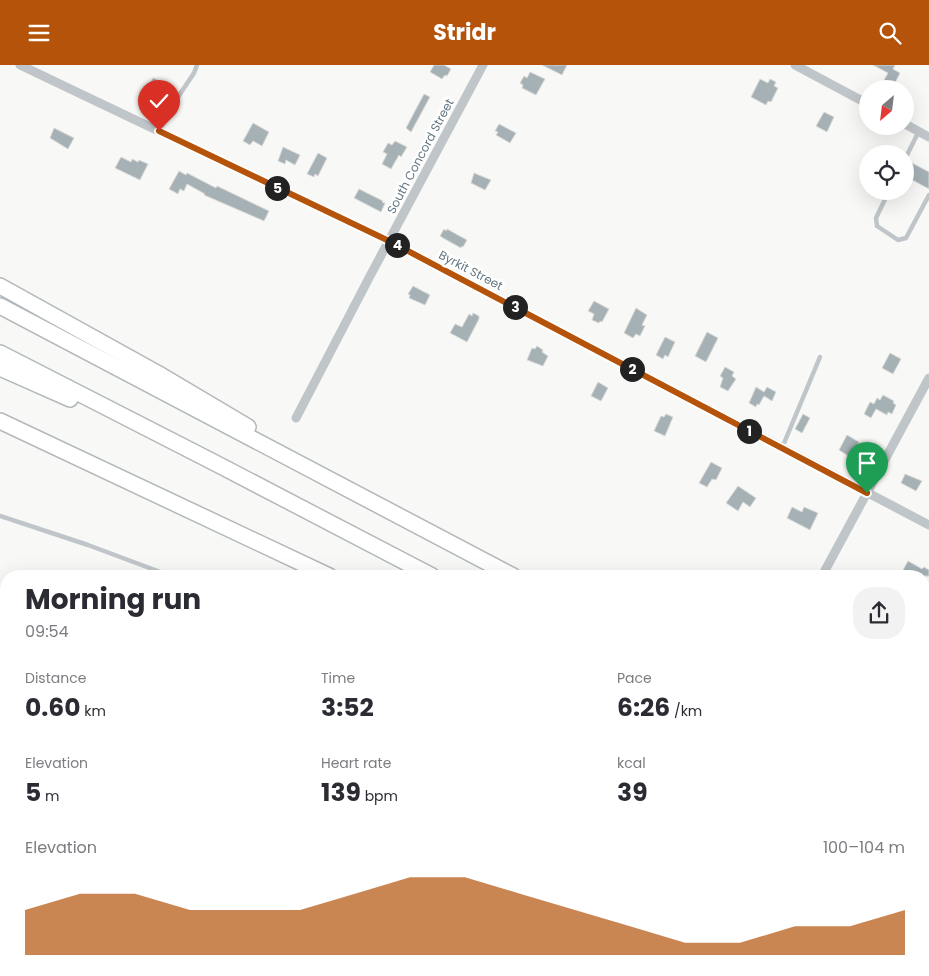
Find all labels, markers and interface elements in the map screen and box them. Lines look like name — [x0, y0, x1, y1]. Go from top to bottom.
text: Stridr — [433, 17, 496, 48]
icon: menu — [25, 19, 53, 47]
icon: search — [876, 19, 904, 47]
pin — [138, 80, 180, 131]
north arrow — [859, 80, 914, 135]
map controls — [859, 80, 914, 200]
icon: check — [145, 87, 173, 115]
street label: South Concord Street — [382, 95, 458, 217]
button: locate — [859, 145, 914, 200]
pin: 5 — [264, 175, 290, 201]
text: 5 — [273, 178, 282, 198]
pin: 4 — [384, 233, 410, 257]
text: 4 — [393, 235, 402, 255]
street label: Byrkit Street — [436, 246, 506, 294]
pin: 3 — [502, 295, 528, 319]
text: 3 — [511, 297, 520, 317]
pin: 2 — [620, 357, 644, 381]
text: 2 — [629, 359, 637, 379]
pin: 1 — [736, 419, 762, 443]
text: 1 — [747, 421, 752, 441]
pin — [846, 442, 888, 493]
icon: arrive — [853, 449, 881, 477]
text: Morning run — [25, 580, 201, 619]
button: share — [853, 587, 905, 639]
text: 09:54 — [25, 620, 69, 643]
text: Distance — [25, 668, 86, 688]
text: Time — [321, 668, 355, 688]
text: Pace — [617, 668, 652, 688]
text: 0.60 — [25, 690, 81, 725]
text: 3:52 — [321, 690, 374, 725]
text: 6:26 — [617, 690, 670, 725]
text: km — [81, 701, 106, 721]
text: /km — [670, 701, 702, 721]
text: Elevation — [25, 753, 88, 773]
text: Heart rate — [321, 753, 391, 773]
text: kcal — [617, 753, 646, 773]
text: 5 — [25, 775, 41, 810]
text: 139 — [321, 775, 361, 810]
text: 39 — [617, 775, 648, 810]
text: m — [41, 786, 59, 806]
text: bpm — [361, 786, 398, 806]
text: Elevation — [25, 836, 97, 859]
text: 100–104 m — [823, 836, 905, 859]

